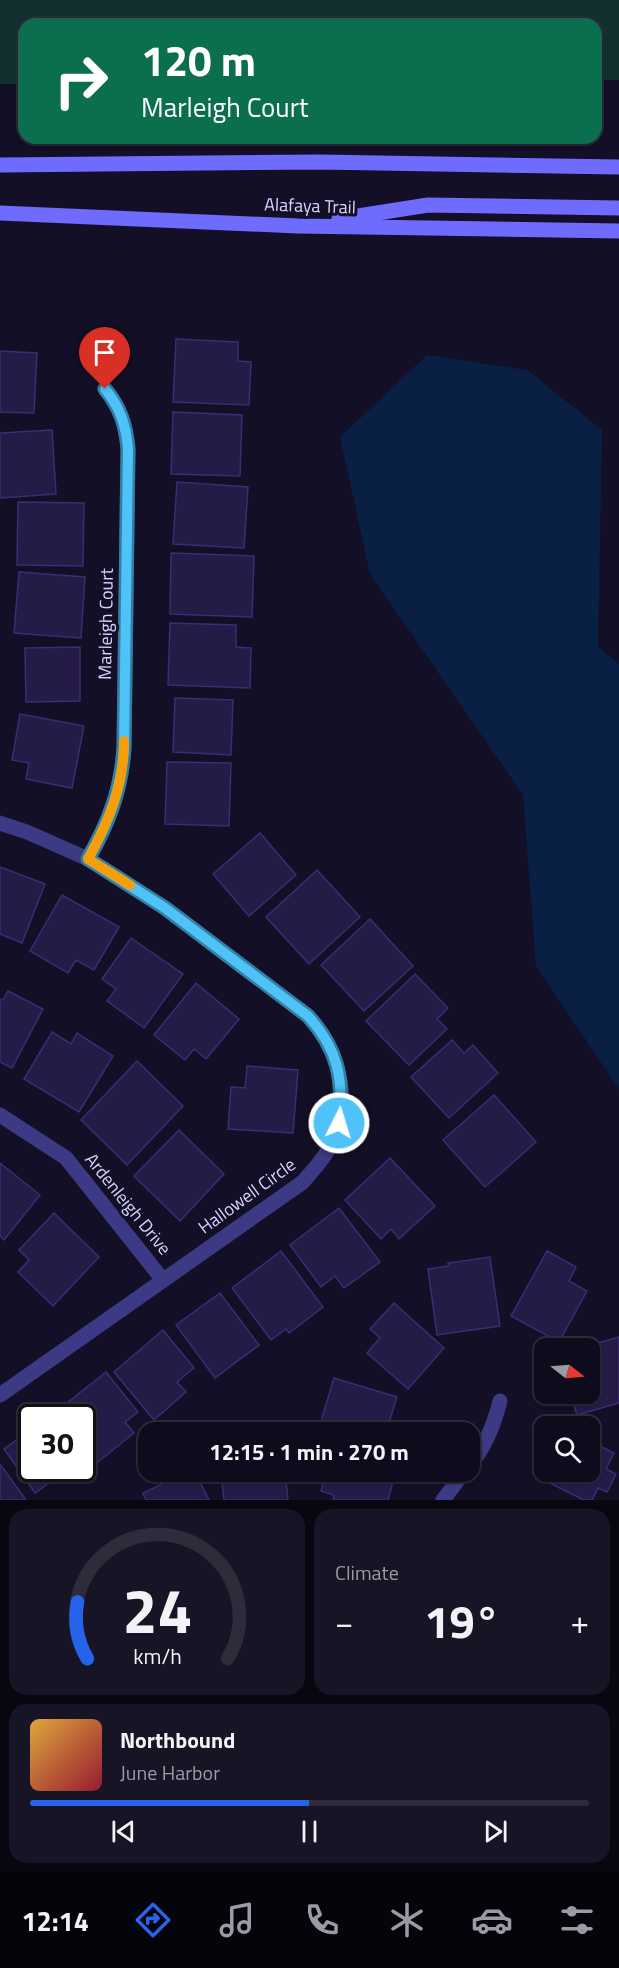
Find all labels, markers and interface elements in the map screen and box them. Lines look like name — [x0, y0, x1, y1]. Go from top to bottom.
text: 120 m — [141, 28, 256, 92]
icon: right — [42, 42, 120, 120]
text: Marleigh Court — [141, 86, 308, 127]
street label: Alafaya Trail — [264, 190, 356, 221]
pin — [79, 327, 130, 389]
icon: arrive — [88, 336, 121, 369]
street label: Marleigh Court — [91, 567, 120, 680]
position arrow — [307, 1091, 371, 1155]
street label: Ardenleigh Drive — [79, 1147, 178, 1261]
street label: Hallowell Circle — [192, 1151, 301, 1240]
north arrow — [534, 1338, 600, 1404]
map controls — [534, 1338, 600, 1482]
speed limit sign: 30 — [18, 1404, 96, 1482]
button: search — [534, 1416, 600, 1482]
text: 12:15 · 1 min · 270 m — [209, 1435, 409, 1469]
text: Climate — [335, 1557, 399, 1588]
text: 24 — [122, 1562, 192, 1657]
text: 19° — [424, 1587, 500, 1655]
text: − — [335, 1597, 353, 1647]
text: + — [571, 1597, 589, 1647]
text: km/h — [133, 1640, 181, 1672]
text: Northbound — [120, 1723, 235, 1757]
text: June Harbor — [120, 1757, 220, 1788]
icon: previous — [107, 1815, 140, 1848]
icon: pause — [293, 1815, 326, 1848]
icon: next — [479, 1815, 512, 1848]
icon: directions — [132, 1899, 174, 1941]
icon: music — [216, 1899, 258, 1941]
icon: phone — [301, 1899, 343, 1941]
icon: climate — [386, 1899, 428, 1941]
icon: car — [471, 1899, 513, 1941]
icon: filters — [556, 1899, 598, 1941]
text: 12:14 — [21, 1900, 89, 1941]

